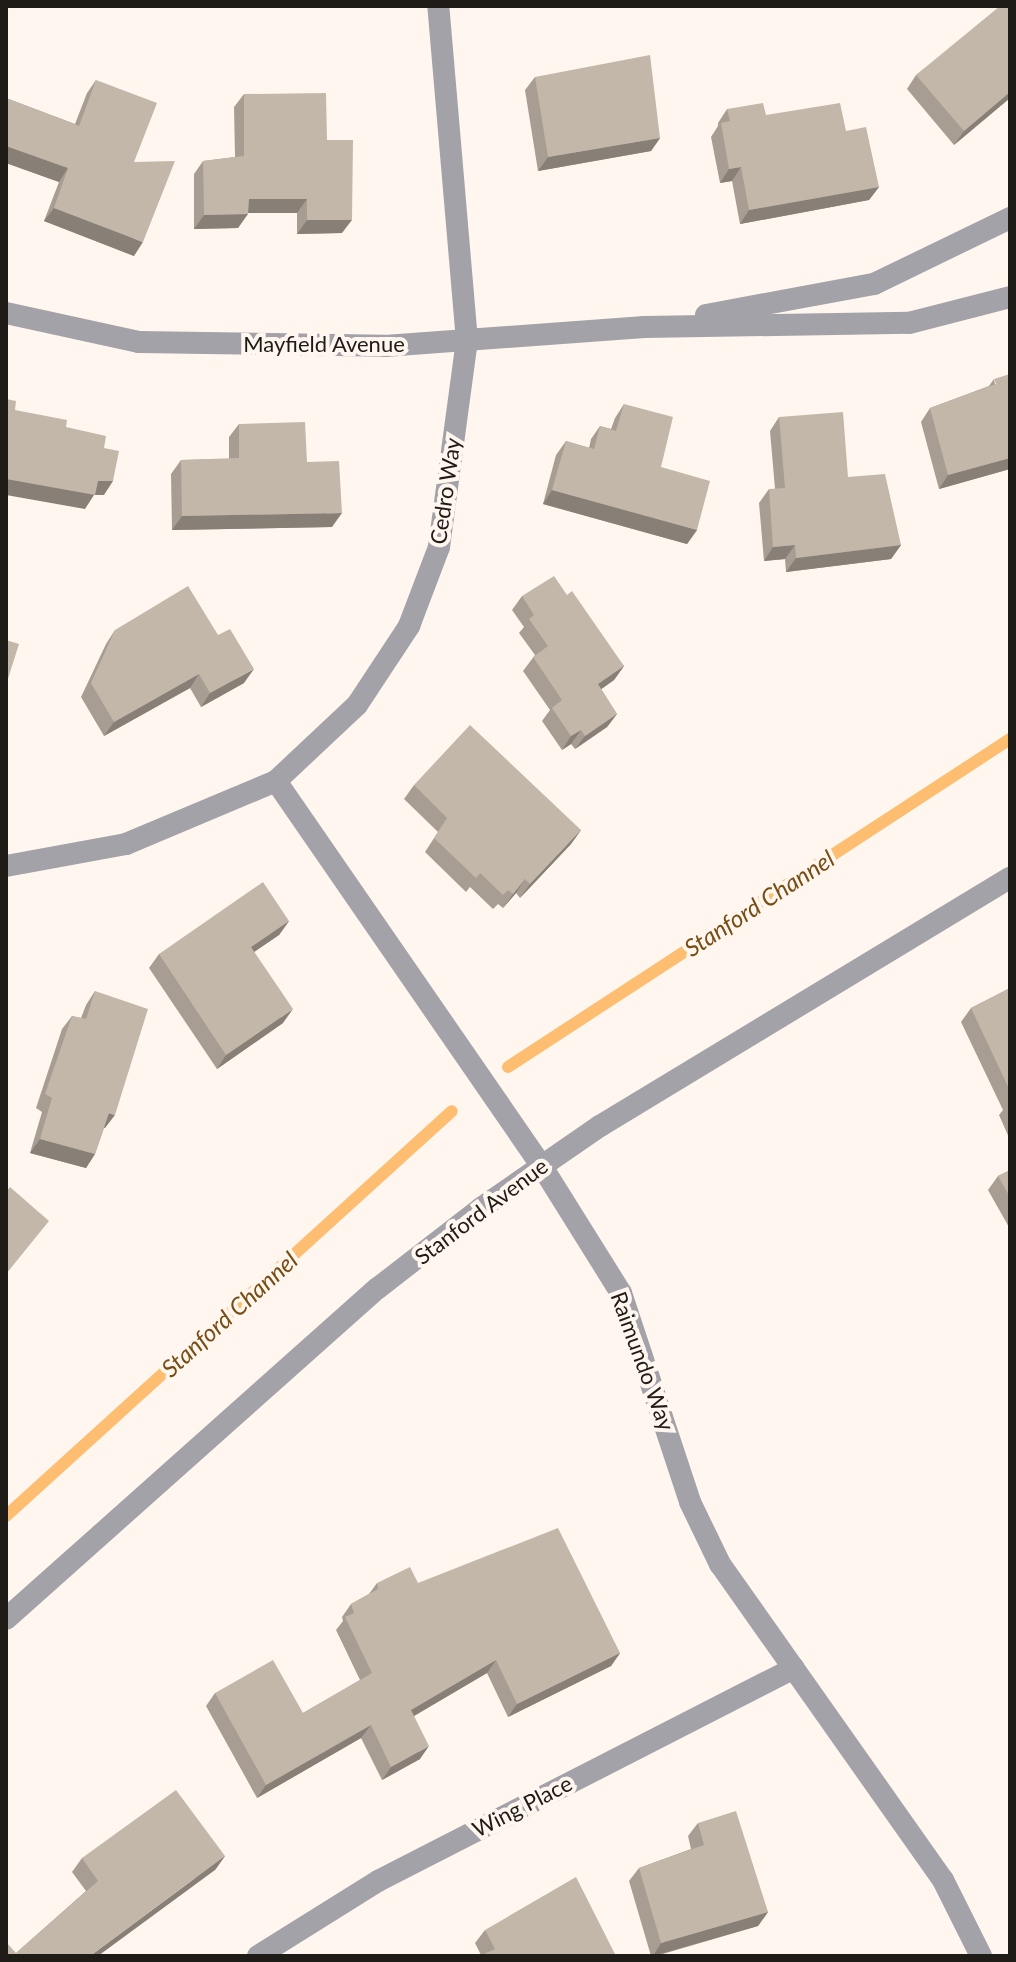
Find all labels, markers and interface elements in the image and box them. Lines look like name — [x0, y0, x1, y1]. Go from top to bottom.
street label: Mayfield Avenue — [243, 331, 405, 357]
street label: Cedro Way — [424, 436, 466, 546]
water label: Stanford Channel — [679, 844, 839, 962]
street label: Stanford Avenue — [409, 1152, 553, 1270]
water label: Stanford Channel — [155, 1245, 303, 1383]
street label: Raimundo Way — [606, 1288, 680, 1434]
street label: Wing Place — [468, 1770, 576, 1842]

